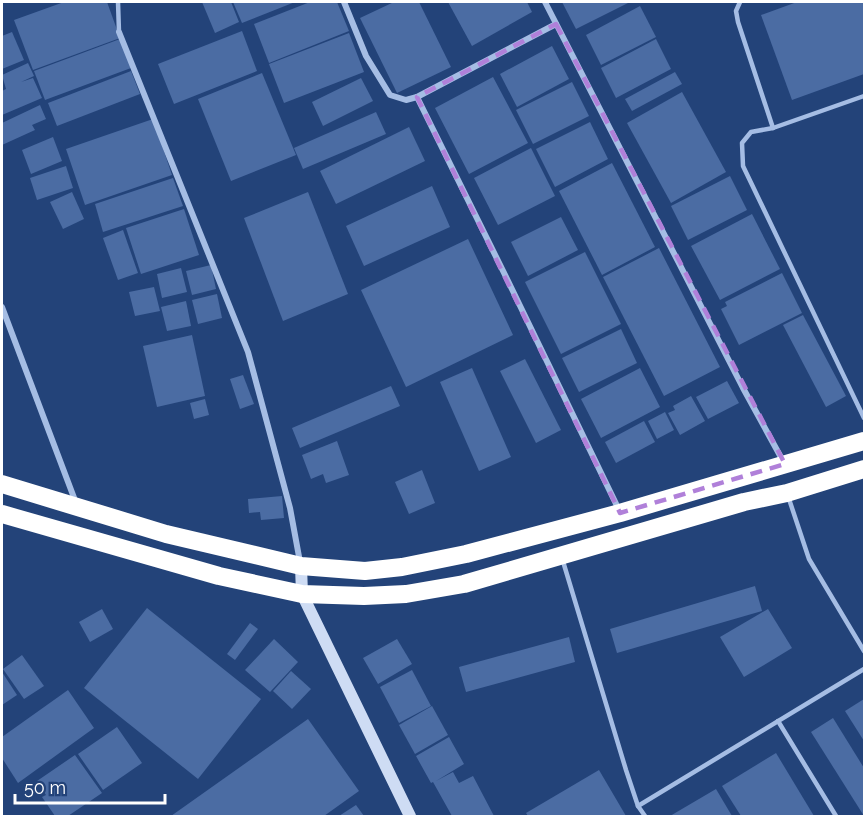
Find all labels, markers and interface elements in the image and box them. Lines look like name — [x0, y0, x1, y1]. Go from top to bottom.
scale bar — [15, 767, 165, 805]
text: 50 m — [24, 777, 66, 798]

